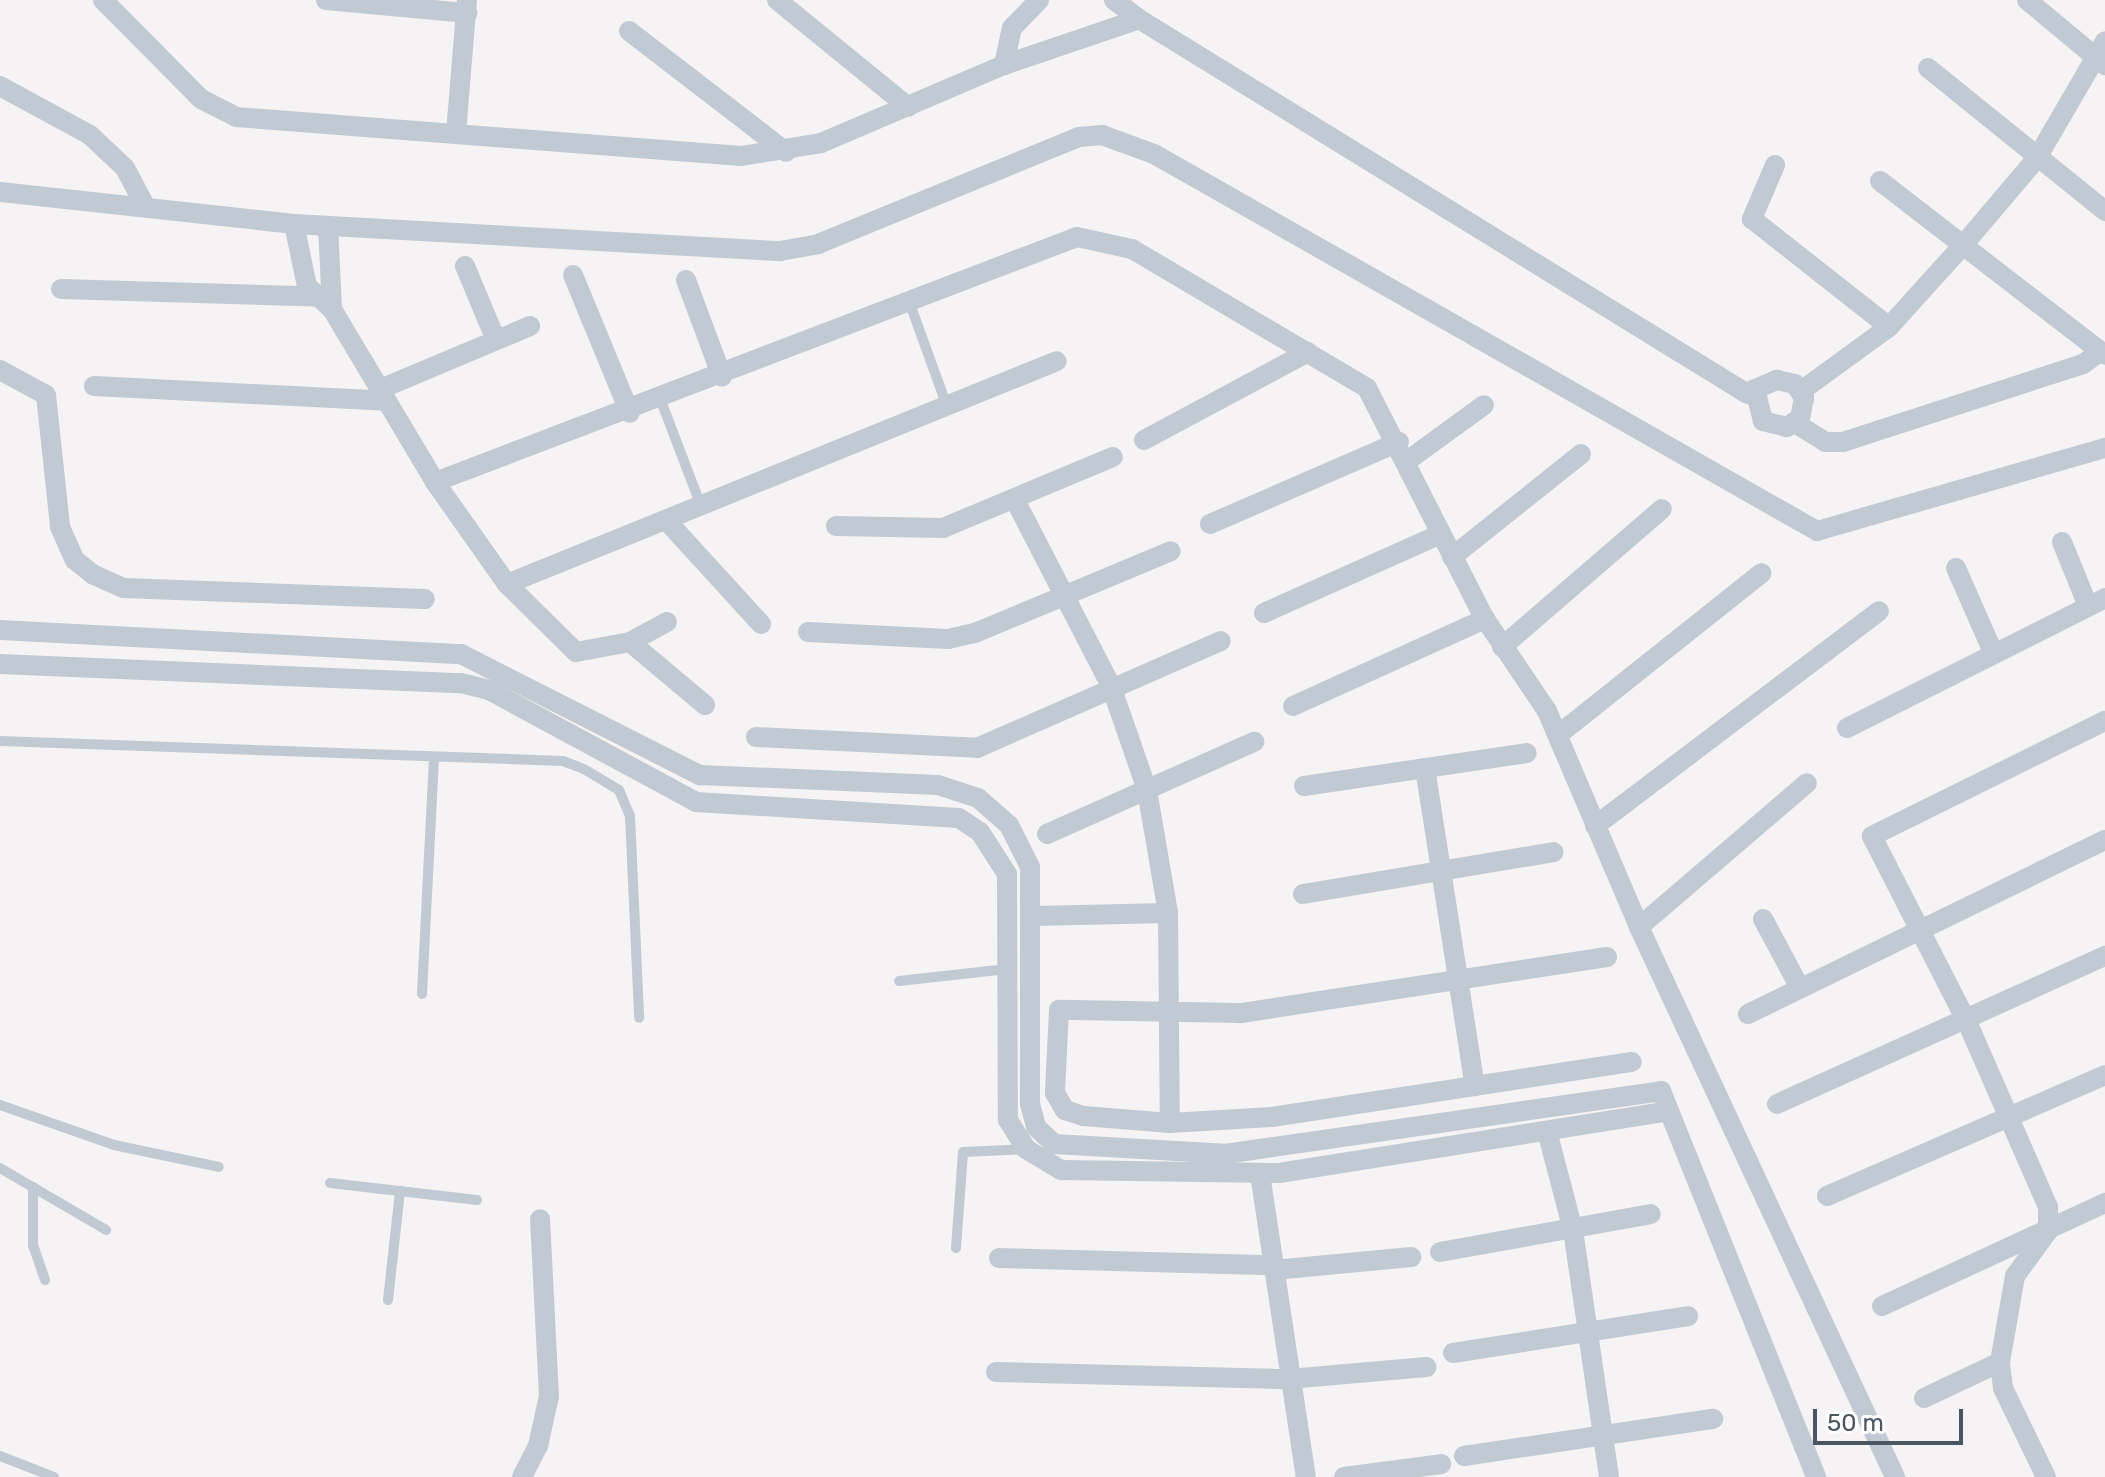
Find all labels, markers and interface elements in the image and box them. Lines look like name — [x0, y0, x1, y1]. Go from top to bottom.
scale bar — [1817, 1393, 1967, 1443]
text: 50 m — [1827, 1409, 1884, 1437]

